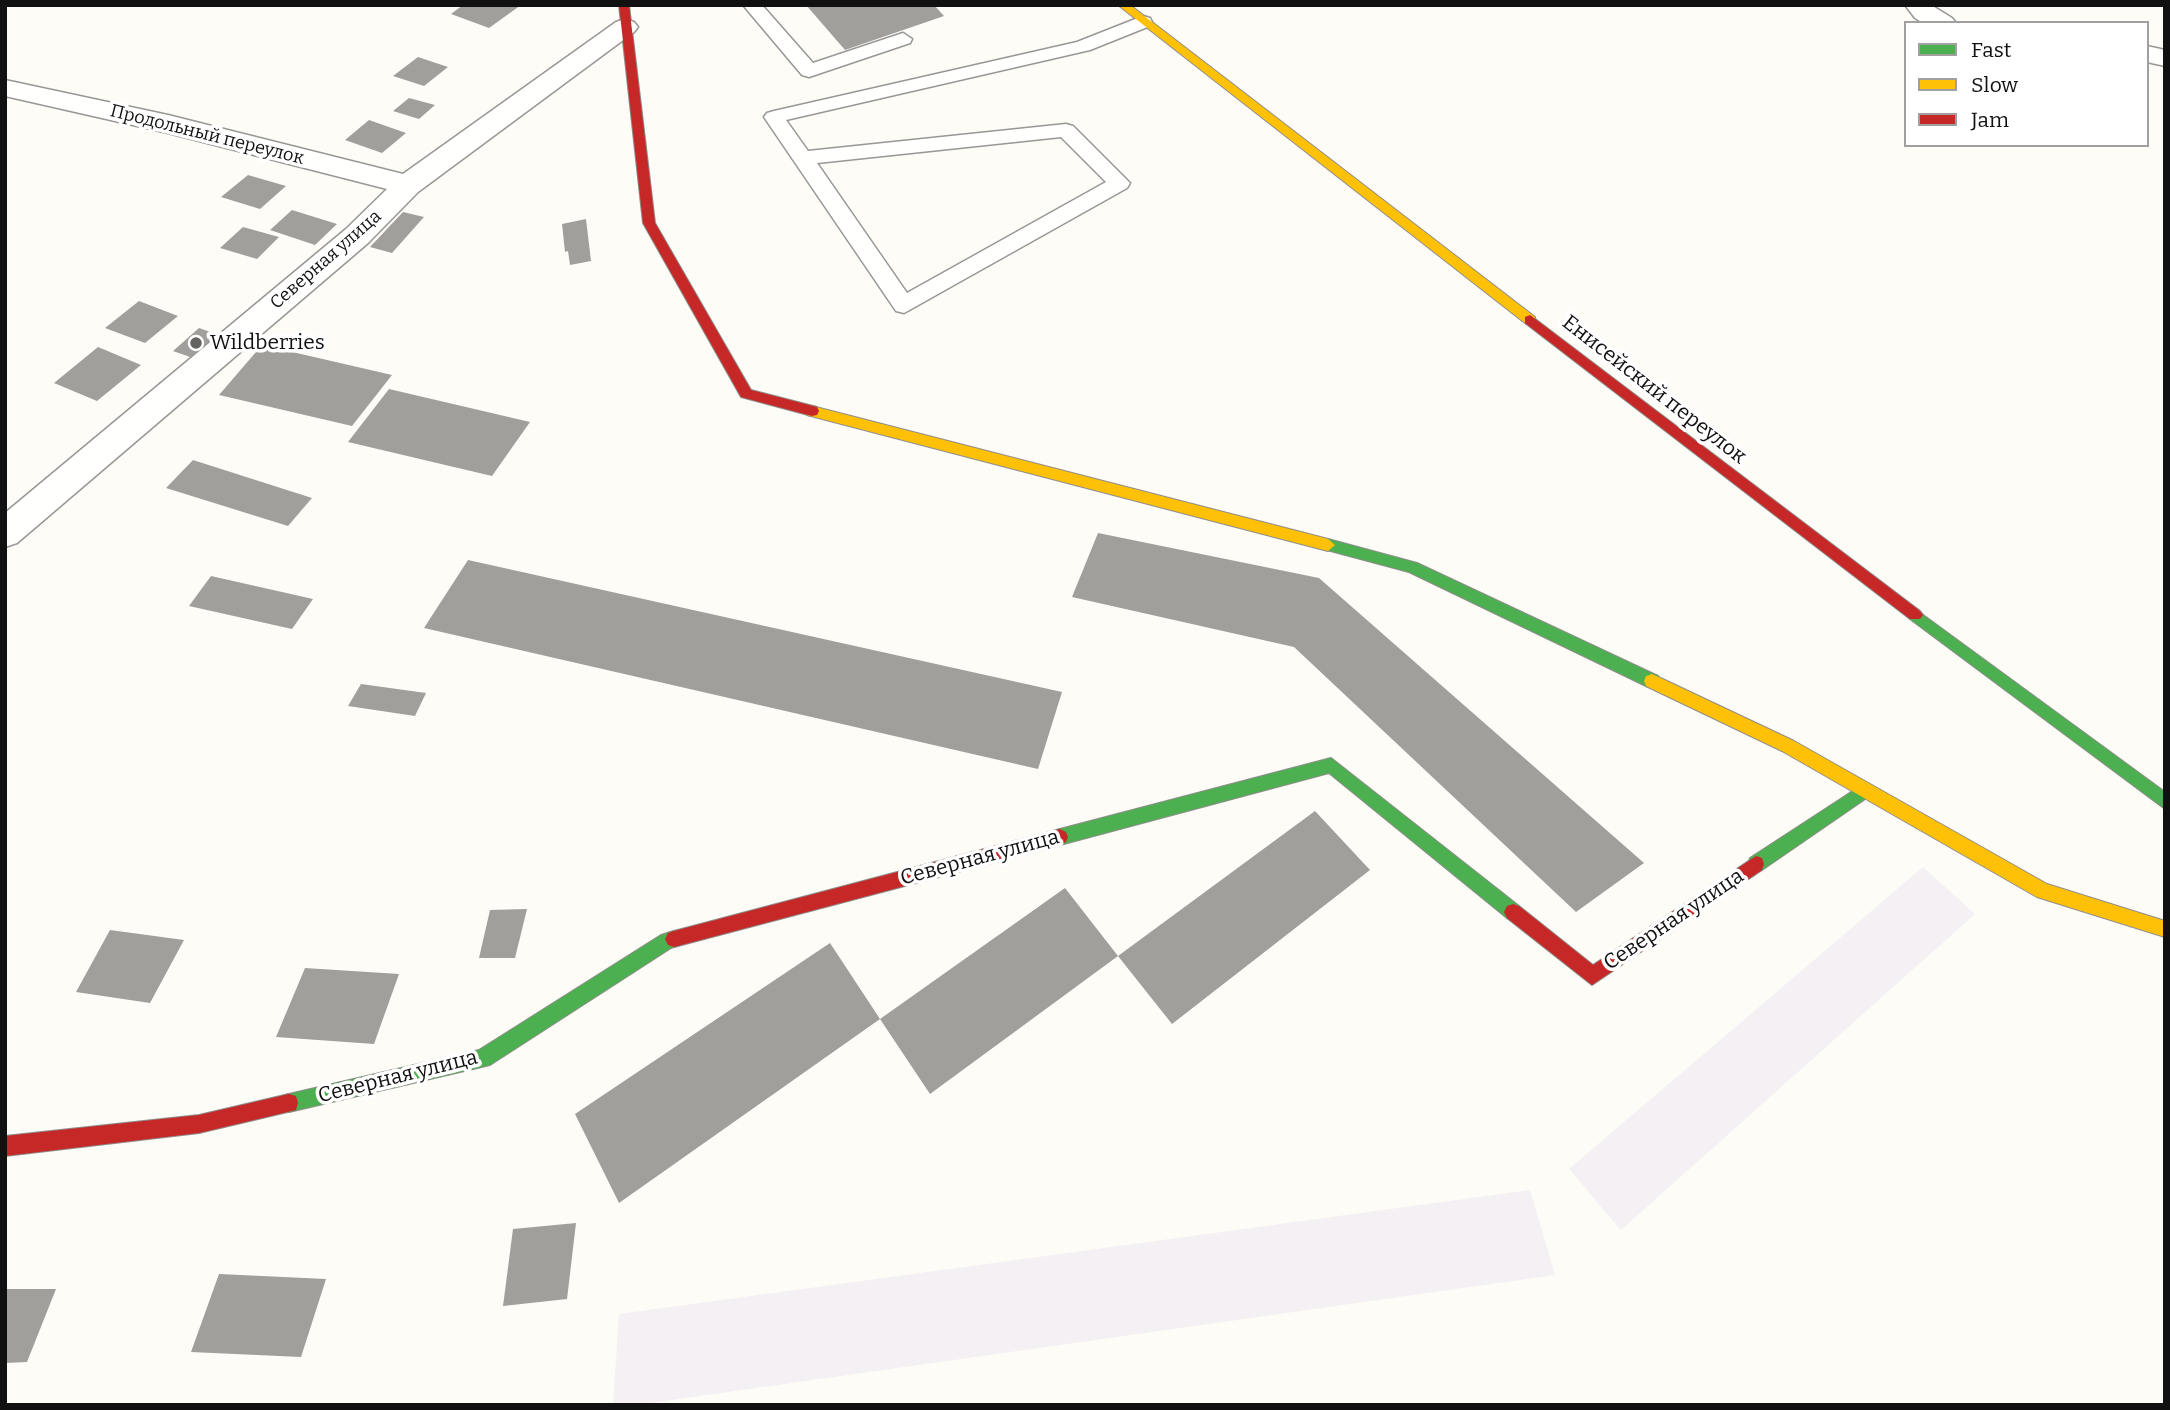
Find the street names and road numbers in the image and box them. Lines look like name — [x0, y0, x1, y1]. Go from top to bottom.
street label: Продольный переулок — [108, 100, 306, 170]
street label: Северная улица — [266, 206, 386, 314]
street label: Енисейский переулок — [1557, 310, 1751, 470]
street label: Северная улица — [898, 825, 1062, 891]
street label: Северная улица — [1599, 864, 1749, 976]
street label: Северная улица — [316, 1045, 480, 1109]

